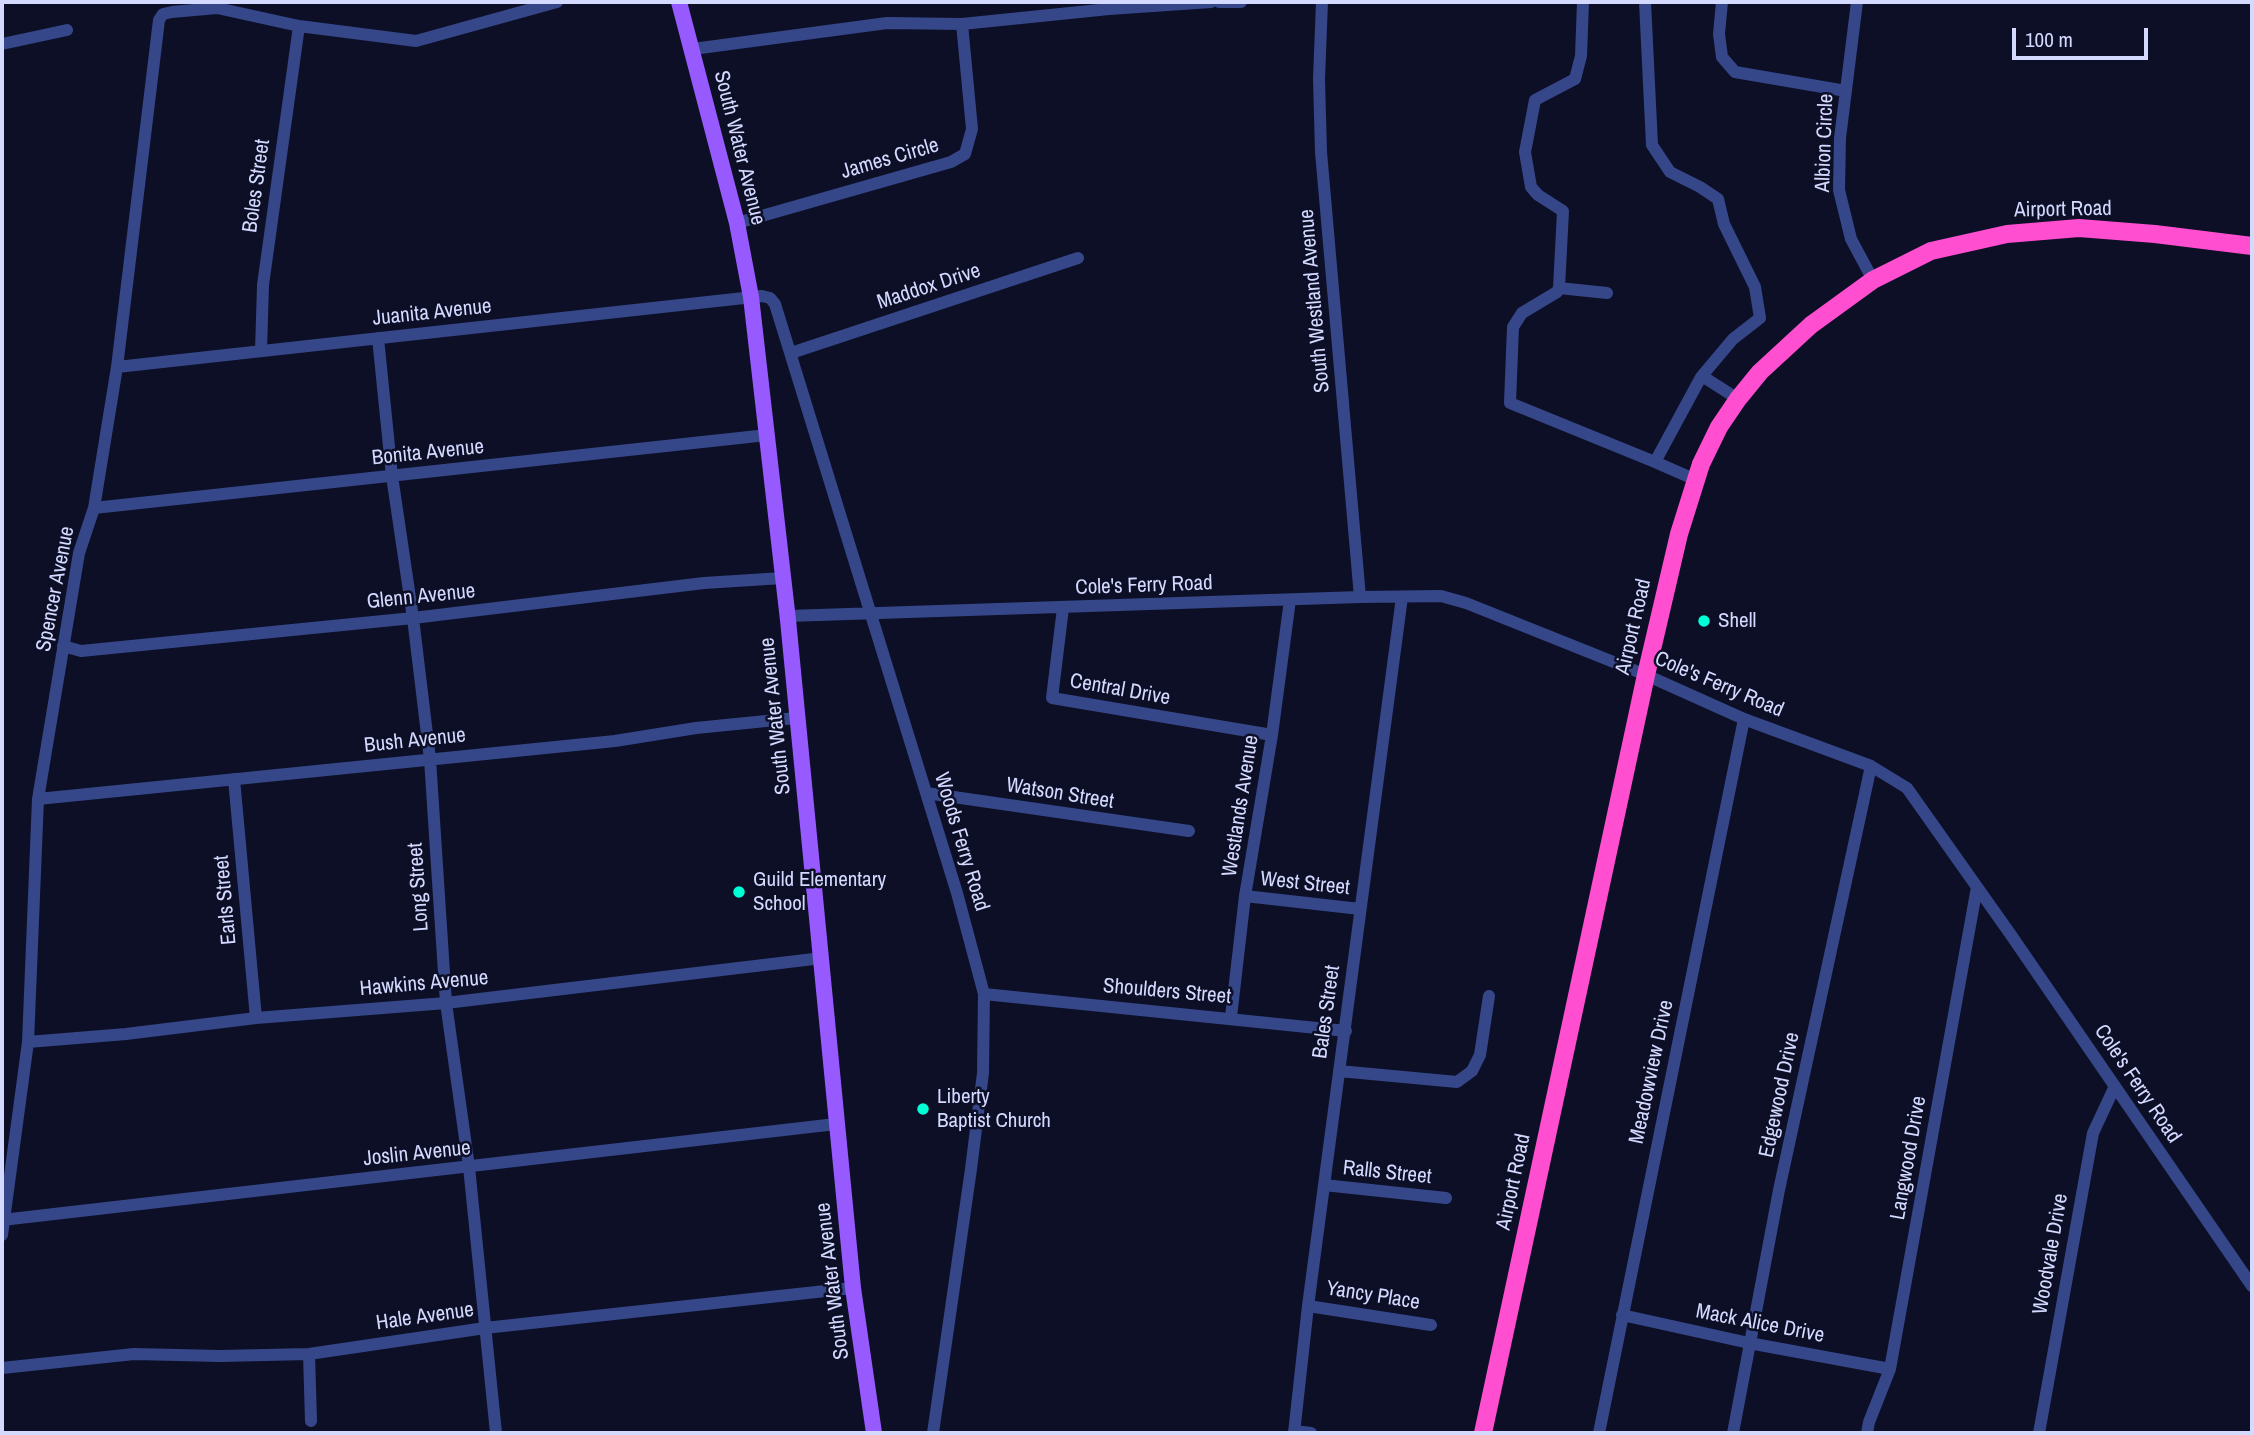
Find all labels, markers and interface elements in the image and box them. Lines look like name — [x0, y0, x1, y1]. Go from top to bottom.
scale bar — [2016, 14, 2152, 58]
text: 100 m — [2025, 25, 2073, 54]
street label: South Water Avenue — [708, 68, 770, 228]
street label: Albion Circle — [1811, 93, 1839, 193]
street label: James Circle — [838, 133, 942, 185]
street label: Boles Street — [238, 138, 276, 234]
street label: Airport Road — [2014, 197, 2112, 223]
street label: South Westland Avenue — [1294, 208, 1336, 394]
street label: Maddox Drive — [874, 258, 984, 316]
street label: Juanita Avenue — [371, 294, 493, 332]
street label: Bonita Avenue — [371, 435, 485, 471]
street label: Spencer Avenue — [32, 524, 80, 654]
street label: Cole's Ferry Road — [1075, 571, 1213, 601]
street label: Airport Road — [1611, 577, 1657, 677]
street label: Glenn Avenue — [366, 579, 476, 615]
place label: Shell — [1718, 608, 1756, 634]
marker: Shell — [1696, 613, 1712, 629]
street label: South Water Avenue — [755, 636, 797, 796]
street label: Cole's Ferry Road — [1651, 647, 1787, 723]
street label: Central Drive — [1068, 669, 1172, 711]
street label: Bush Avenue — [363, 723, 467, 759]
street label: Westlands Avenue — [1217, 733, 1265, 879]
street label: Woods Ferry Road — [928, 770, 994, 914]
street label: Watson Street — [1004, 773, 1116, 815]
street label: Long Street — [403, 842, 435, 932]
street label: Earls Street — [210, 854, 242, 946]
place label: Guild Elementary School — [753, 867, 886, 917]
street label: West Street — [1259, 867, 1351, 901]
marker: Guild Elementary School — [731, 884, 747, 900]
street label: Bales Street — [1308, 964, 1346, 1060]
street label: Hawkins Avenue — [359, 966, 489, 1002]
street label: Shoulders Street — [1102, 974, 1232, 1010]
street label: Meadowview Drive — [1624, 998, 1680, 1146]
street label: Cole's Ferry Road — [2088, 1020, 2186, 1148]
street label: Edgewood Drive — [1754, 1030, 1806, 1160]
place label: Liberty Baptist Church — [937, 1084, 1051, 1134]
street label: Langwood Drive — [1886, 1094, 1932, 1222]
marker: Liberty Baptist Church — [915, 1101, 931, 1117]
street label: Airport Road — [1492, 1132, 1536, 1232]
street label: Joslin Avenue — [362, 1136, 472, 1172]
street label: Ralls Street — [1341, 1156, 1433, 1190]
street label: Woodvale Drive — [2028, 1192, 2074, 1316]
street label: South Water Avenue — [811, 1201, 855, 1361]
street label: Yancy Place — [1324, 1276, 1422, 1316]
street label: Hale Avenue — [375, 1298, 475, 1336]
street label: Mack Alice Drive — [1694, 1299, 1826, 1349]

